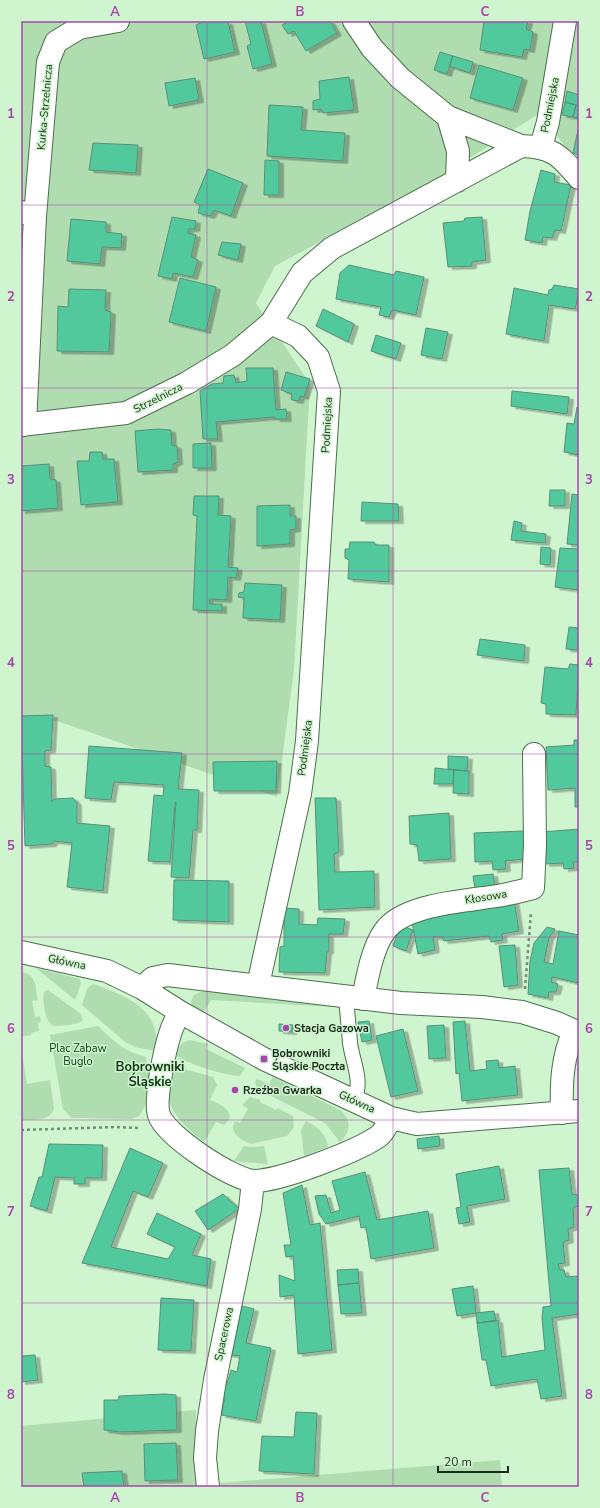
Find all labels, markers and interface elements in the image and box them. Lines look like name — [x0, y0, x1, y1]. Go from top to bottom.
text: A — [110, 3, 120, 21]
text: B — [296, 3, 305, 21]
text: C — [481, 3, 490, 21]
street label: Kurka-Strzelnicza — [34, 63, 56, 150]
street label: Podmiejska — [537, 76, 563, 134]
text: 1 — [7, 105, 15, 123]
text: 1 — [585, 105, 593, 123]
text: 2 — [7, 288, 15, 306]
text: 2 — [585, 288, 593, 306]
street label: Strzelnicza — [131, 379, 185, 417]
street label: Podmiejska — [318, 396, 336, 453]
text: 3 — [7, 471, 15, 489]
text: 3 — [585, 471, 593, 489]
text: 4 — [7, 654, 15, 672]
text: 4 — [585, 654, 593, 672]
street label: Podmiejska — [294, 719, 316, 777]
text: 5 — [7, 837, 15, 855]
text: 5 — [585, 837, 593, 855]
street label: Kłosowa — [464, 886, 508, 908]
street label: Główna — [47, 951, 88, 973]
text: 6 — [7, 1020, 15, 1038]
text: 6 — [585, 1020, 593, 1038]
place label: Stacja Gazowa — [294, 1021, 369, 1036]
marker: Stacja Gazowa — [281, 1023, 291, 1033]
park label: Plac Zabaw Buglo — [49, 1041, 107, 1069]
place label: Bobrowniki Śląskie Poczta — [272, 1046, 345, 1074]
marker: Bobrowniki Śląskie Poczta — [259, 1054, 269, 1064]
district label: Bobrowniki Śląskie — [116, 1058, 184, 1091]
place label: Rzeźba Gwarka — [243, 1083, 322, 1098]
marker: Rzeźba Gwarka — [230, 1085, 240, 1095]
street label: Główna — [336, 1087, 378, 1117]
text: 7 — [7, 1203, 15, 1221]
text: 7 — [585, 1203, 593, 1221]
street label: Spacerowa — [211, 1306, 237, 1362]
text: 8 — [7, 1386, 15, 1404]
text: 8 — [585, 1386, 593, 1404]
scale bar — [438, 1448, 508, 1474]
text: 20 m — [444, 1454, 472, 1470]
text: A — [110, 1489, 120, 1507]
text: B — [296, 1489, 305, 1507]
text: C — [481, 1489, 490, 1507]

